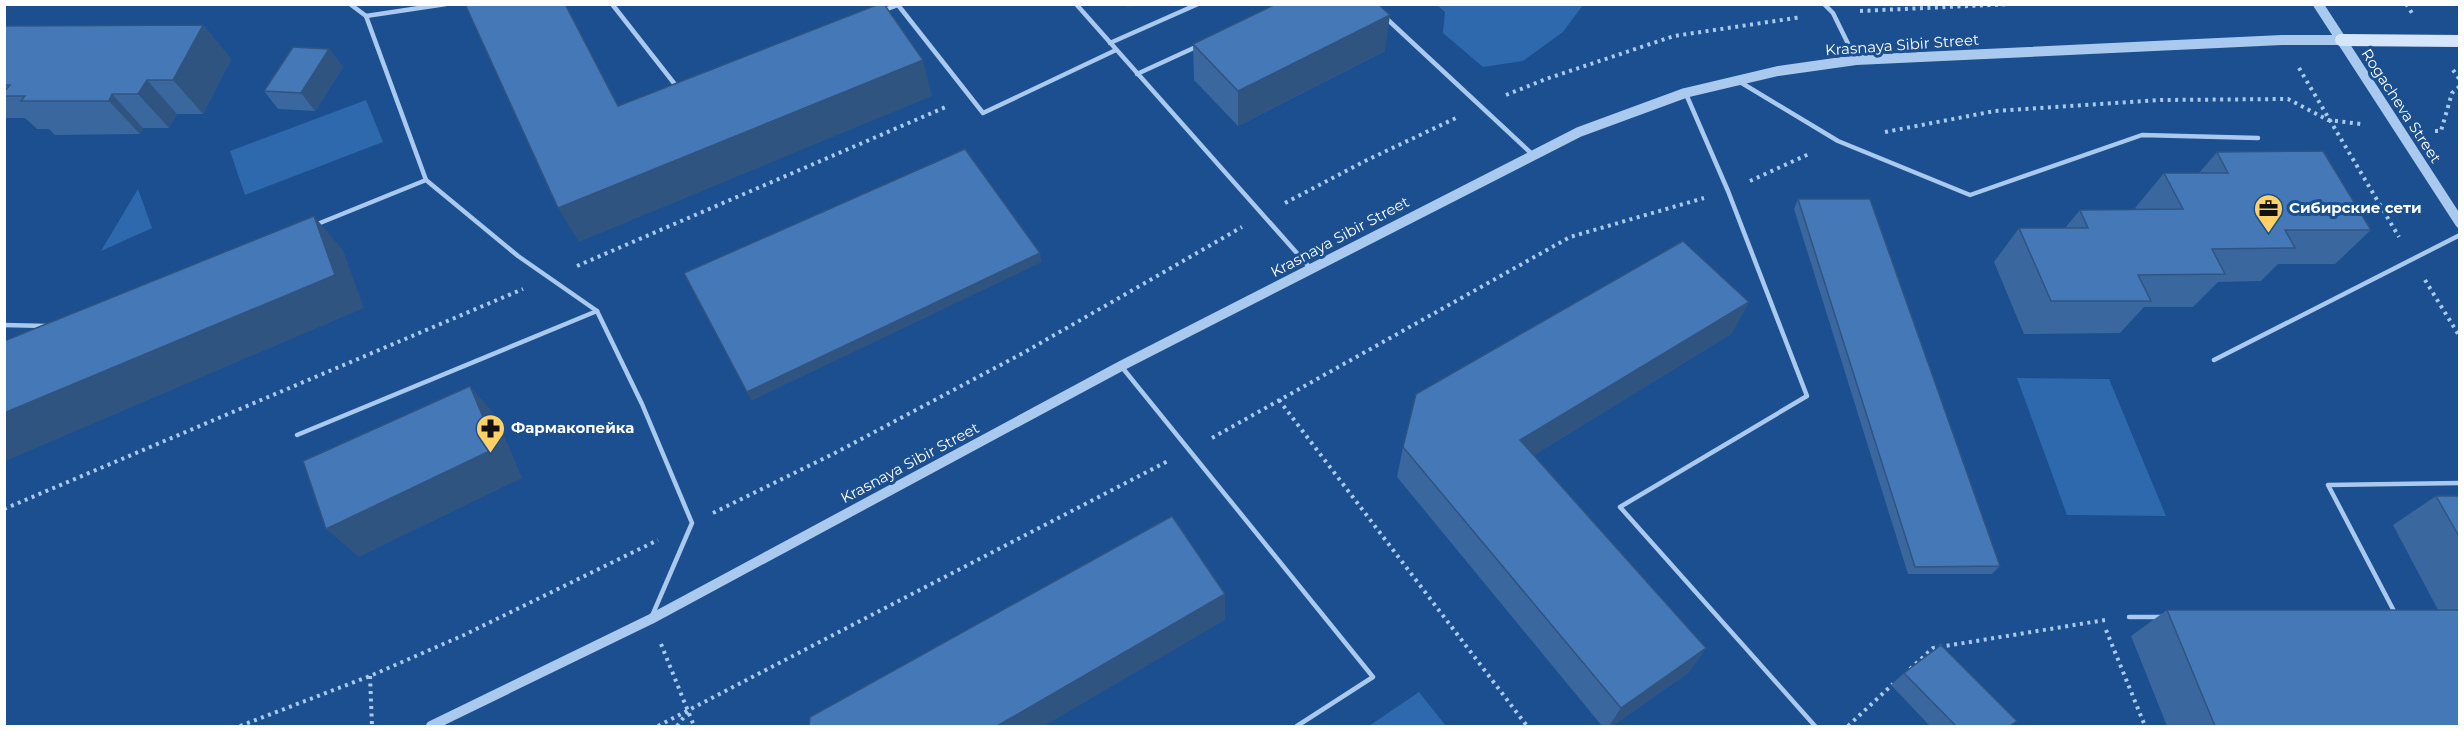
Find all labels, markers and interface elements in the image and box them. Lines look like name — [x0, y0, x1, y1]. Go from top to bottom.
street label: Krasnaya Sibir Street — [1824, 30, 1980, 59]
street label: Rogacheva Street — [2357, 45, 2446, 167]
street label: Krasnaya Sibir Street — [1267, 192, 1412, 281]
office icon: Сибирские сети — [2252, 192, 2284, 234]
place label: Сибирские сети — [2289, 198, 2422, 217]
pharmacy icon: Фармакопейка — [474, 412, 506, 454]
place label: Фармакопейка — [511, 418, 634, 437]
street label: Krasnaya Sibir Street — [837, 418, 982, 507]

